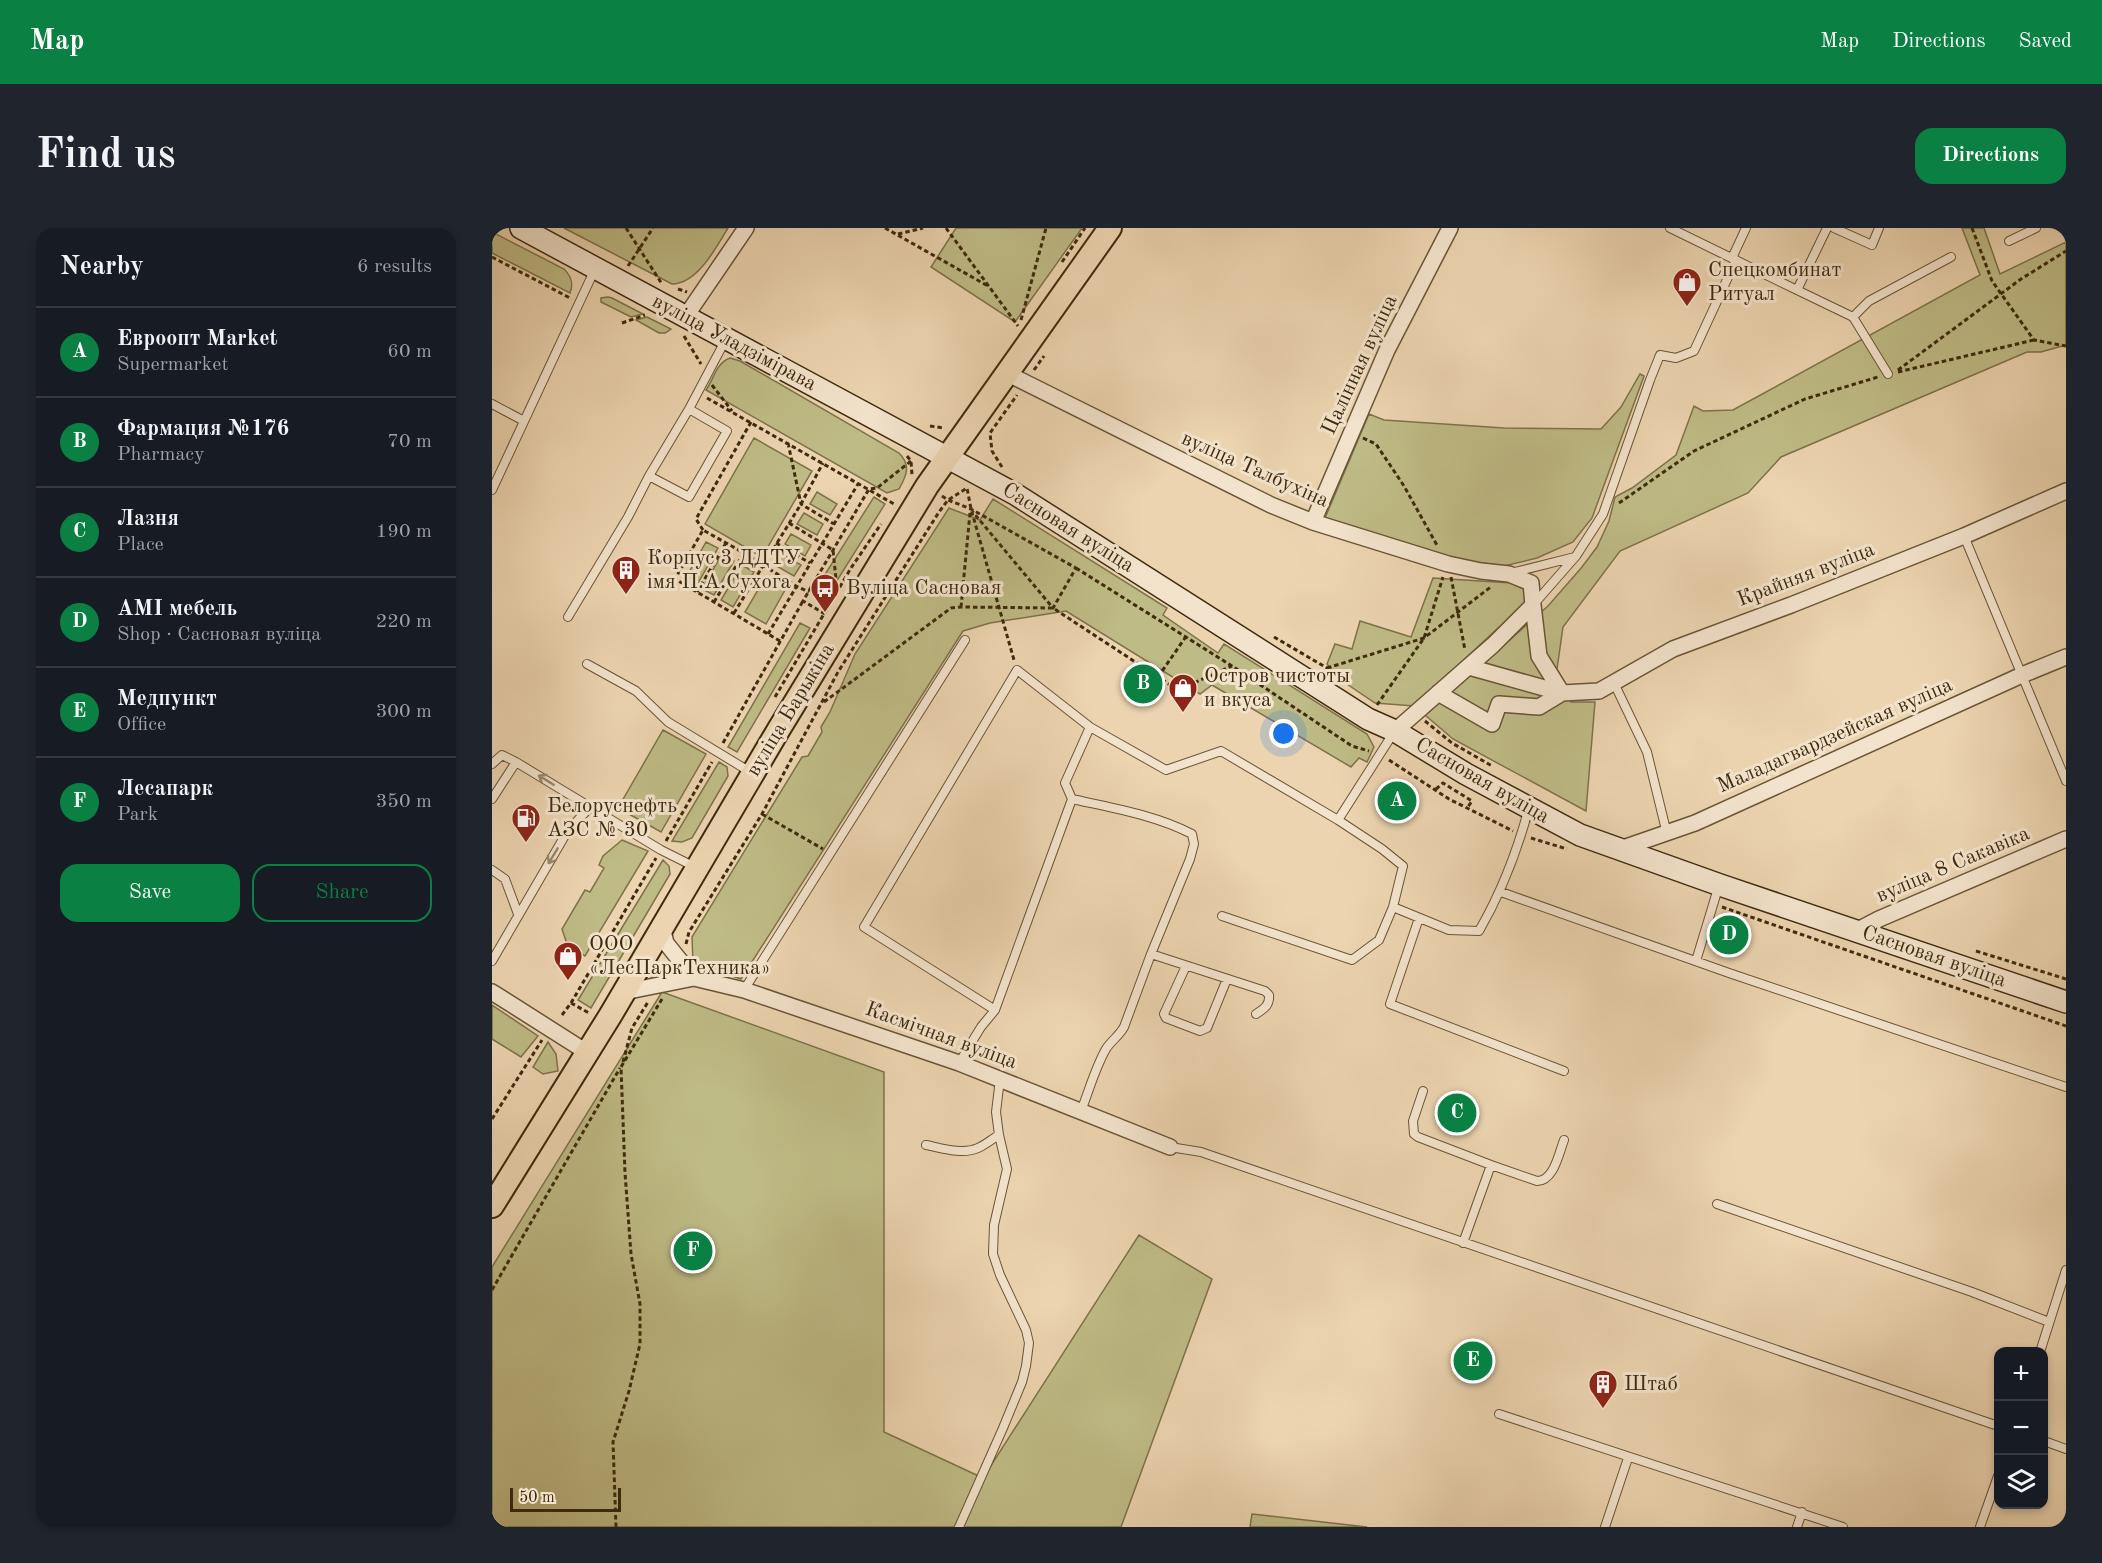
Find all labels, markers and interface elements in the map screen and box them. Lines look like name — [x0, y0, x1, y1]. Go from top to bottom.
text: Map — [30, 28, 84, 56]
text: Map — [1820, 31, 1859, 52]
text: Directions — [1892, 31, 1986, 52]
text: Saved — [2019, 31, 2072, 52]
button: Directions — [1915, 128, 2066, 184]
text: Find us — [36, 135, 175, 177]
text: Nearby — [60, 254, 144, 280]
text: 6 results — [357, 257, 432, 277]
place label: Спецкомбинат Ритуал — [1708, 260, 1841, 305]
shop icon: Спецкомбинат Ритуал — [1671, 266, 1703, 308]
street label: вуліца Уладзімірава — [648, 291, 820, 395]
street label: Цалінная вуліца — [1318, 292, 1402, 438]
text: Евроопт Market — [117, 328, 278, 350]
text: A — [72, 342, 87, 362]
text: 60 m — [387, 342, 432, 362]
text: Supermarket — [117, 355, 228, 375]
text: Фармация №176 — [117, 418, 289, 440]
street label: вуліца Талбухіна — [1178, 428, 1332, 512]
text: B — [72, 432, 87, 452]
text: 70 m — [387, 432, 432, 452]
text: Pharmacy — [117, 445, 205, 465]
street label: Сасновая вуліца — [998, 479, 1138, 577]
text: Лазня — [117, 508, 179, 530]
text: C — [73, 522, 86, 542]
text: 190 m — [376, 522, 432, 542]
text: Place — [117, 535, 164, 555]
street label: Крайняя вуліца — [1734, 539, 1878, 611]
place label: Корпус 3 ДДТУ імя П.А.Сухога — [647, 548, 801, 593]
building icon: Корпус 3 ДДТУ імя П.А.Сухога — [610, 554, 642, 596]
bus stop icon: Вуліца Сасновая — [809, 572, 841, 614]
place label: Вуліца Сасновая — [846, 578, 1001, 599]
text: AMI мебель — [117, 598, 237, 620]
text: D — [72, 612, 87, 632]
text: 220 m — [376, 612, 432, 632]
text: Shop · Сасновая вуліца — [117, 625, 321, 645]
street label: вуліца Барыкіна — [743, 640, 839, 780]
pin: B — [1124, 662, 1162, 706]
place label: Остров чистоты и вкуса — [1204, 666, 1350, 711]
shop icon: Остров чистоты и вкуса — [1167, 672, 1199, 714]
street label: Маладагвардзейская вуліца — [1714, 675, 1956, 797]
text: Медпункт — [117, 688, 217, 710]
text: E — [73, 702, 86, 722]
text: 300 m — [376, 702, 432, 722]
text: Office — [117, 715, 166, 735]
your location — [1269, 719, 1298, 748]
street label: Сасновая вуліца — [1411, 734, 1553, 828]
one-way arrow — [538, 774, 555, 787]
text: Лесапарк — [117, 778, 213, 800]
pin: A — [1378, 778, 1416, 824]
text: F — [73, 792, 86, 812]
text: 350 m — [376, 792, 432, 812]
place label: Белоруснефть АЗС № 30 — [547, 796, 677, 841]
fuel station icon: Белоруснефть АЗС № 30 — [510, 802, 542, 844]
text: Park — [117, 805, 158, 825]
street label: вуліца 8 Сакавіка — [1873, 823, 2033, 907]
one-way arrow — [547, 847, 559, 864]
button: Save — [60, 864, 240, 922]
button: Share — [252, 864, 432, 922]
pin: D — [1710, 912, 1748, 958]
street label: Сасновая вуліца — [1859, 922, 2009, 992]
place label: ООО «ЛесПаркТехника» — [589, 934, 771, 979]
shop icon: ООО «ЛесПаркТехника» — [552, 940, 584, 982]
street label: Касмічная вуліца — [862, 999, 1020, 1073]
pin: C — [1438, 1090, 1476, 1136]
pin: F — [674, 1228, 712, 1274]
pin: E — [1454, 1338, 1492, 1384]
map controls — [1994, 1347, 2048, 1509]
button: + — [1994, 1347, 2048, 1401]
building icon: Штаб — [1587, 1368, 1619, 1410]
place label: Штаб — [1624, 1374, 1678, 1395]
button: − — [1994, 1401, 2048, 1455]
button: layers — [1994, 1455, 2048, 1509]
scale bar — [510, 1485, 621, 1512]
text: 50 m — [519, 1490, 555, 1506]

